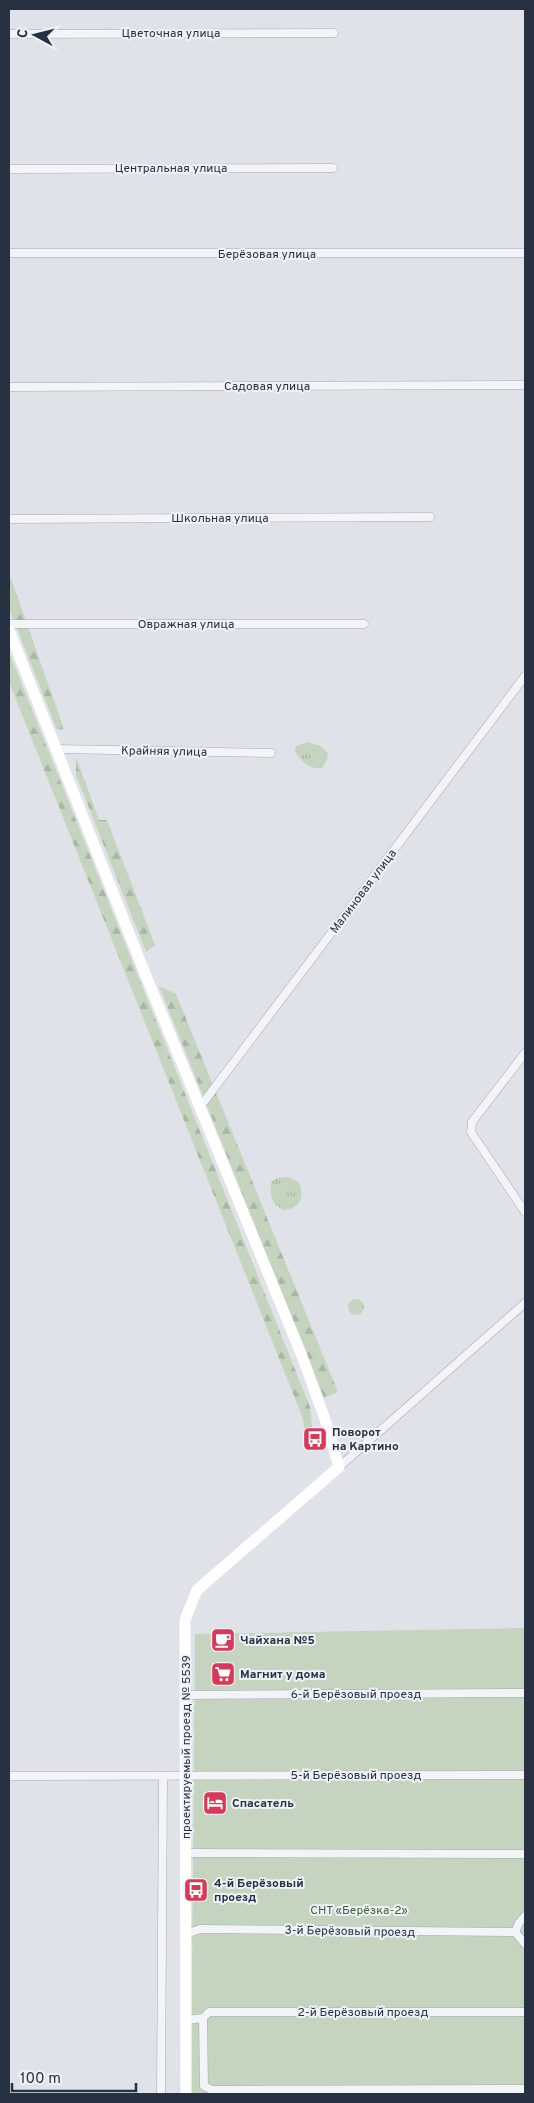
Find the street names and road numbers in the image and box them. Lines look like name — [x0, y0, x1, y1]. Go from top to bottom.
street label: Цветочная улица — [122, 26, 220, 42]
street label: Центральная улица — [115, 161, 227, 177]
street label: Берёзовая улица — [218, 247, 316, 263]
street label: Садовая улица — [224, 379, 310, 395]
street label: Школьная улица — [171, 511, 269, 527]
street label: Овражная улица — [138, 617, 234, 633]
street label: Крайняя улица — [121, 743, 207, 761]
street label: Малиновая улица — [327, 846, 401, 937]
street label: проектируемый проезд № 5539 — [179, 1655, 195, 1839]
street label: 6-й Берёзовый проезд — [291, 1687, 421, 1703]
street label: 5-й Берёзовый проезд — [291, 1768, 422, 1784]
street label: 3-й Берёзовый проезд — [285, 1923, 415, 1941]
street label: 2-й Берёзовый проезд — [298, 2005, 428, 2021]

